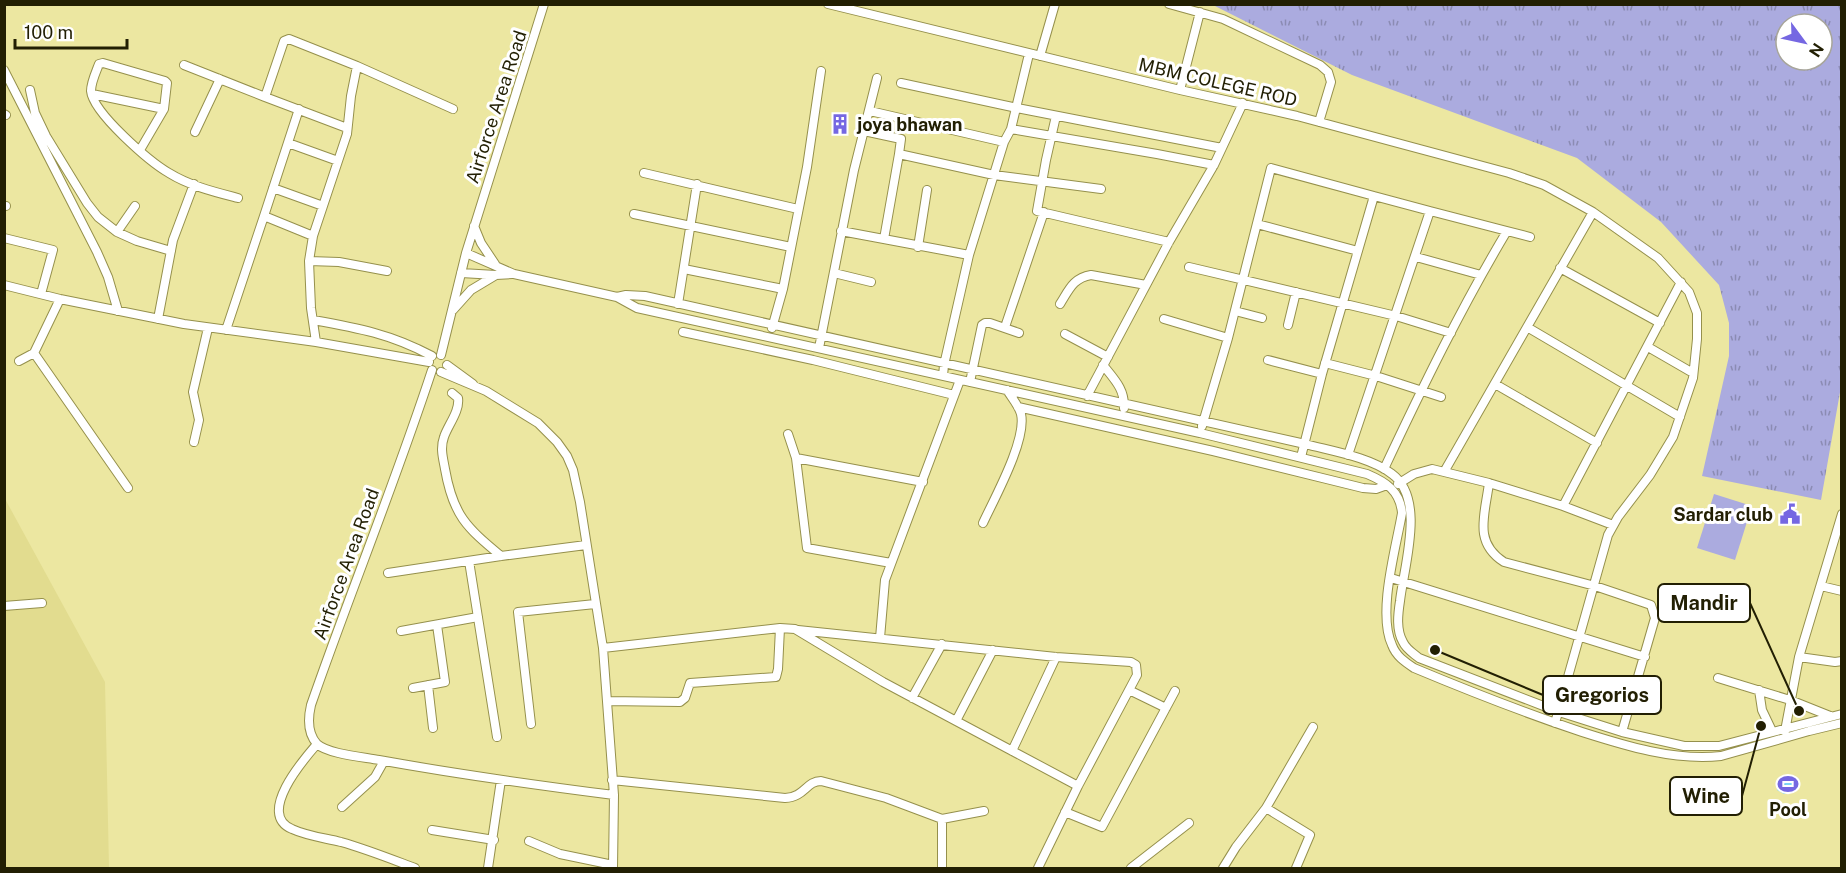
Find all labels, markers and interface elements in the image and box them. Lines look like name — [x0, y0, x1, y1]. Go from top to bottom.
scale bar — [15, 12, 128, 50]
north arrow — [1774, 12, 1834, 72]
text: 100 m — [24, 22, 73, 43]
street label: Airforce Area Road — [461, 28, 531, 186]
text: N — [1805, 39, 1828, 60]
street label: MBM COLEGE ROD — [1137, 54, 1299, 110]
building icon: joya bhawan — [828, 112, 852, 136]
place label: joya bhawan — [856, 114, 963, 135]
street label: Airforce Area Road — [309, 485, 383, 643]
public building icon: Sardar club — [1778, 502, 1802, 526]
place label: Sardar club — [1673, 504, 1773, 525]
callout: Mandir — [1658, 584, 1750, 622]
text: Mandir — [1670, 591, 1738, 615]
callout: Gregorios — [1543, 676, 1661, 714]
text: Gregorios — [1555, 683, 1649, 707]
sports icon: Pool — [1776, 772, 1800, 796]
callout: Wine — [1670, 777, 1742, 815]
text: Wine — [1682, 784, 1730, 808]
place label: Pool — [1769, 799, 1807, 820]

